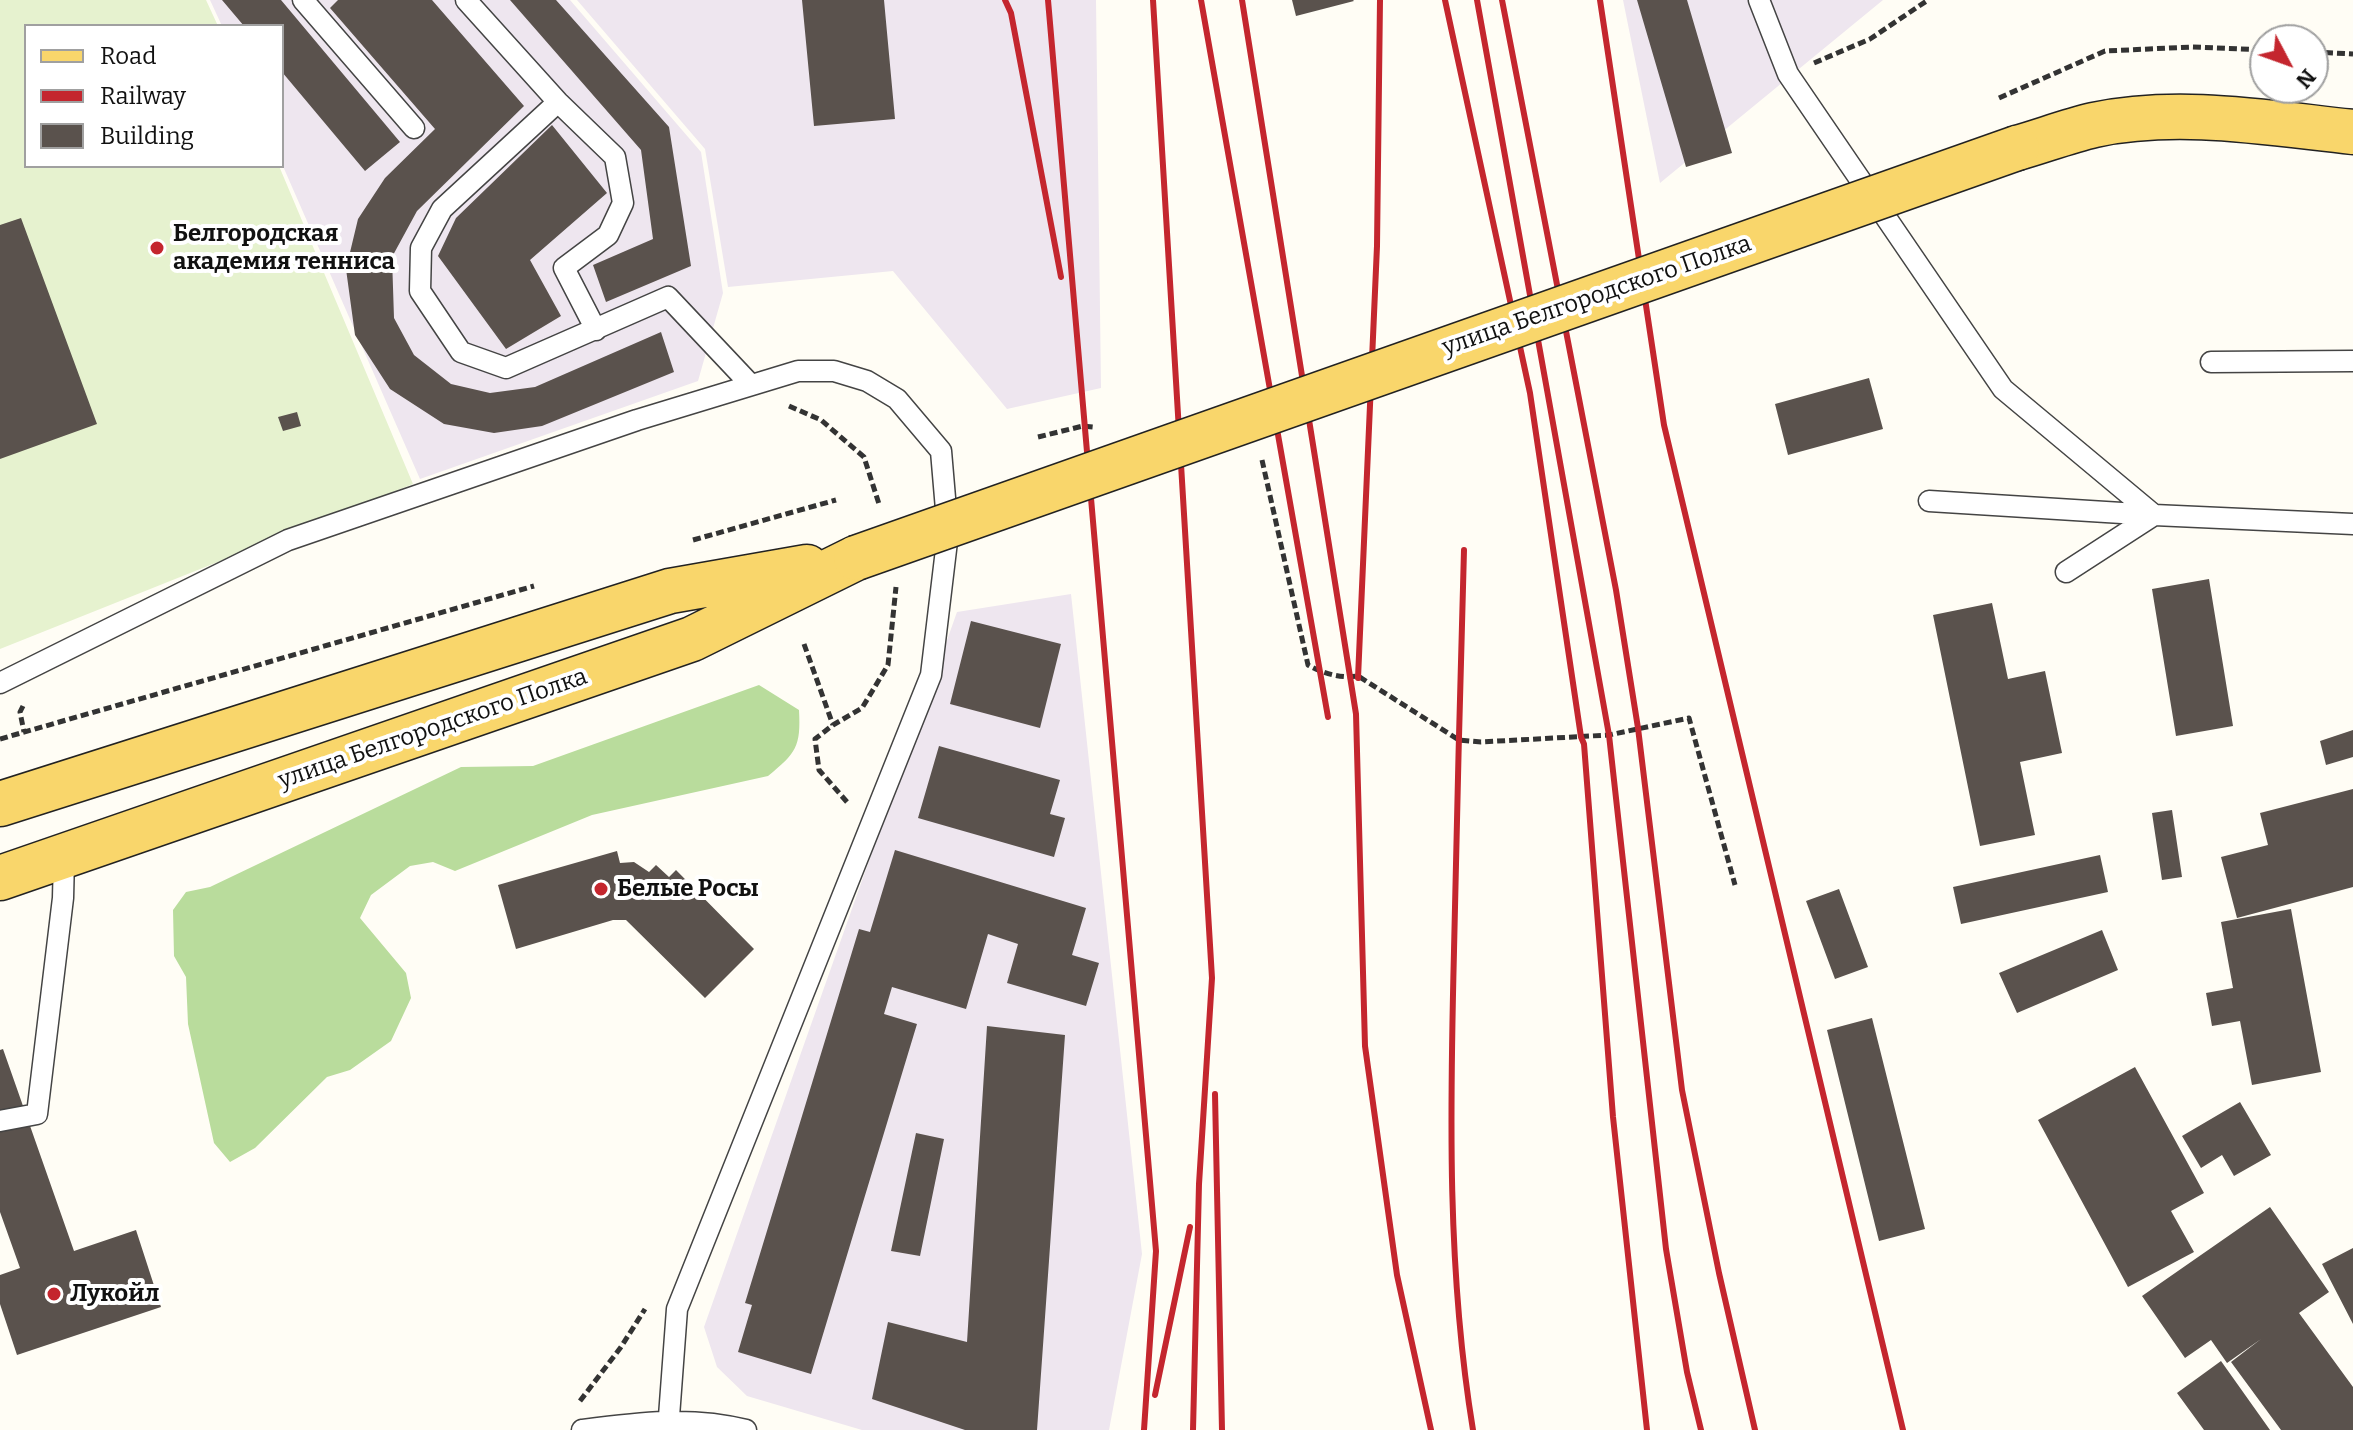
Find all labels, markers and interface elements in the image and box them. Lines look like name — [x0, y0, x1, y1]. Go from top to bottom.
legend — [24, 24, 284, 168]
north arrow — [2249, 24, 2329, 104]
text: Road — [100, 42, 156, 70]
text: N — [2290, 63, 2322, 94]
text: Railway — [100, 82, 186, 110]
text: Building — [100, 122, 194, 150]
place label: Белгородская академия тенниса — [173, 220, 395, 276]
street label: улица Белгородского Полка — [1439, 230, 1755, 362]
marker: Белгородская академия тенниса — [148, 239, 166, 257]
street label: улица Белгородского Полка — [275, 663, 591, 795]
place label: Белые Росы — [617, 875, 759, 903]
marker: Белые Росы — [592, 880, 610, 898]
place label: Лукойл — [70, 1280, 159, 1308]
marker: Лукойл — [45, 1285, 63, 1303]

